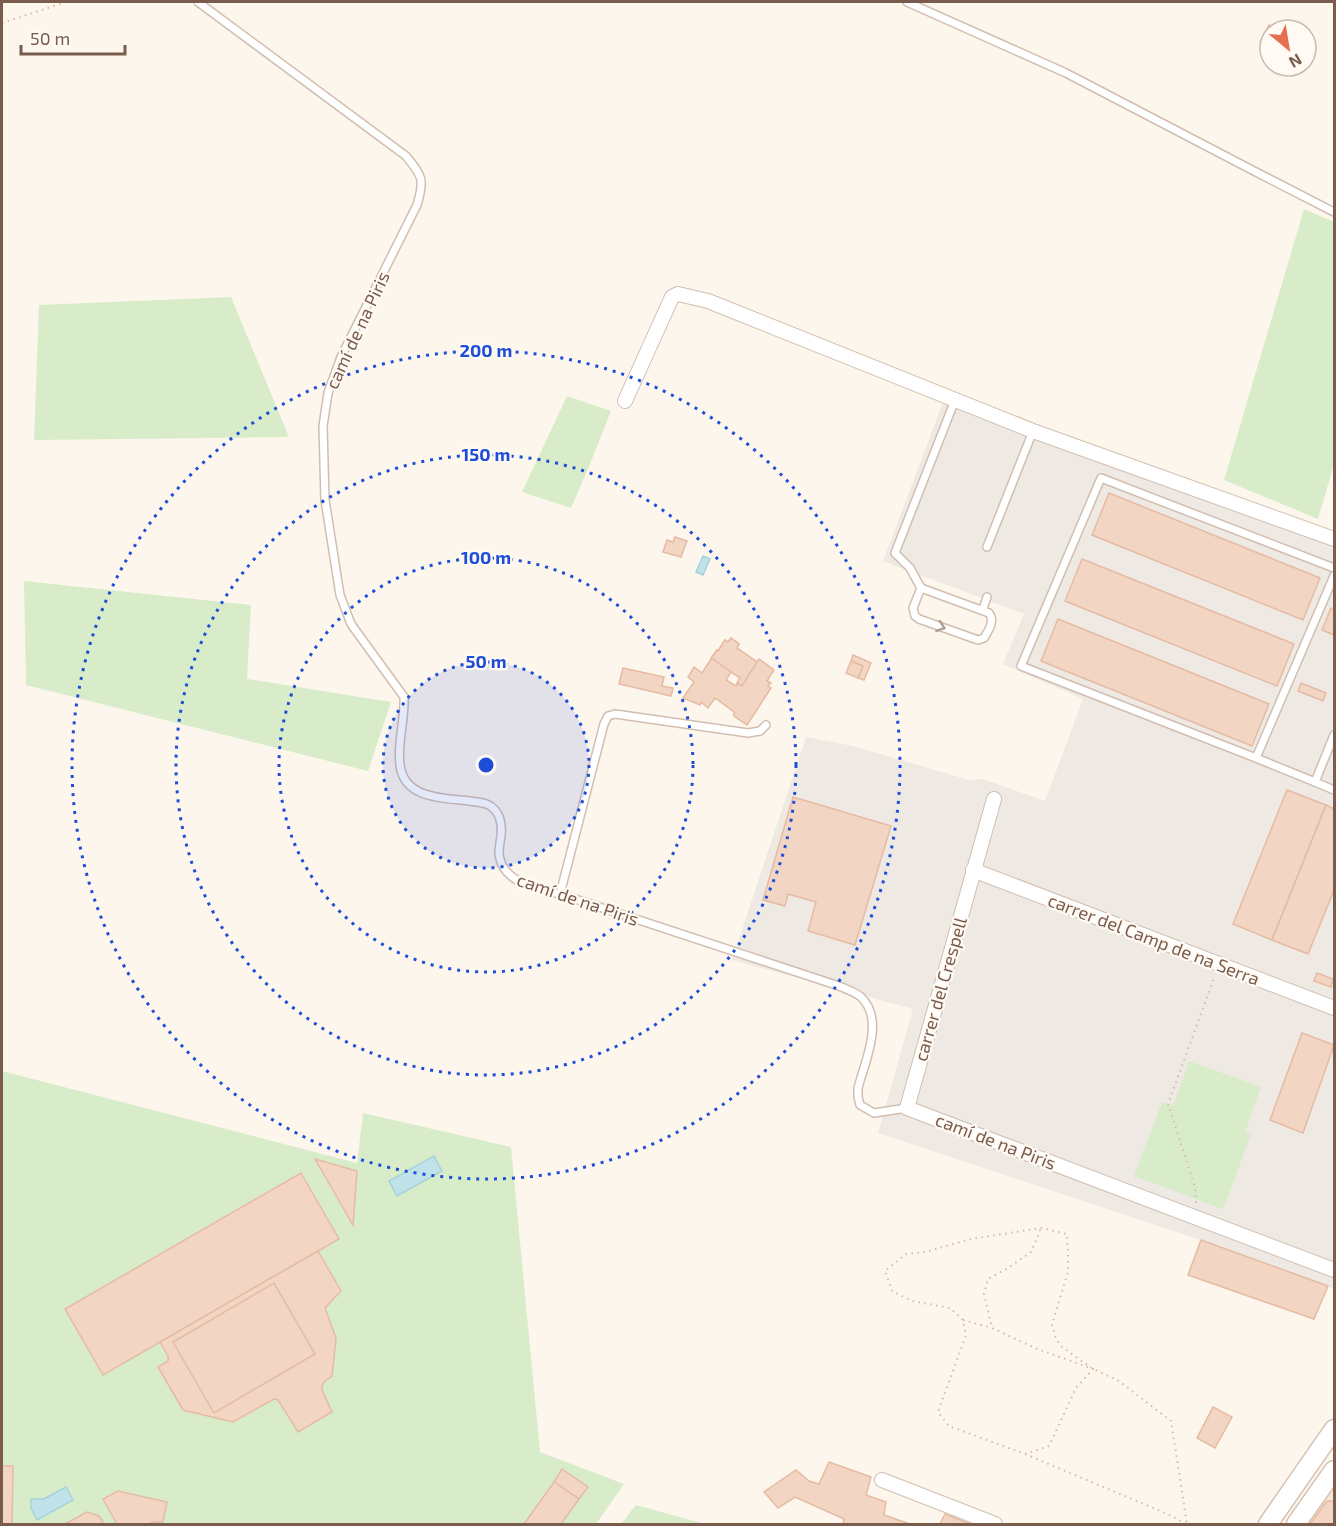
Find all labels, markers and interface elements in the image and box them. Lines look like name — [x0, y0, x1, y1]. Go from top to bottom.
scale bar — [21, 18, 124, 56]
north arrow — [1258, 18, 1318, 78]
text: 50 m — [30, 27, 70, 49]
text: N — [1286, 50, 1306, 73]
street label: camí de na Piris — [320, 268, 394, 392]
text: 200 m — [460, 339, 512, 361]
text: 150 m — [462, 443, 510, 465]
text: 100 m — [461, 546, 511, 568]
one-way arrow — [935, 619, 946, 632]
text: 50 m — [465, 650, 507, 672]
centre of rings — [476, 755, 496, 775]
street label: camí de na Piris — [514, 868, 642, 930]
street label: carrer del Camp de na Serra — [1045, 888, 1263, 990]
street label: carrer del Crespell — [909, 914, 971, 1064]
street label: camí de na Piris — [933, 1108, 1059, 1174]

